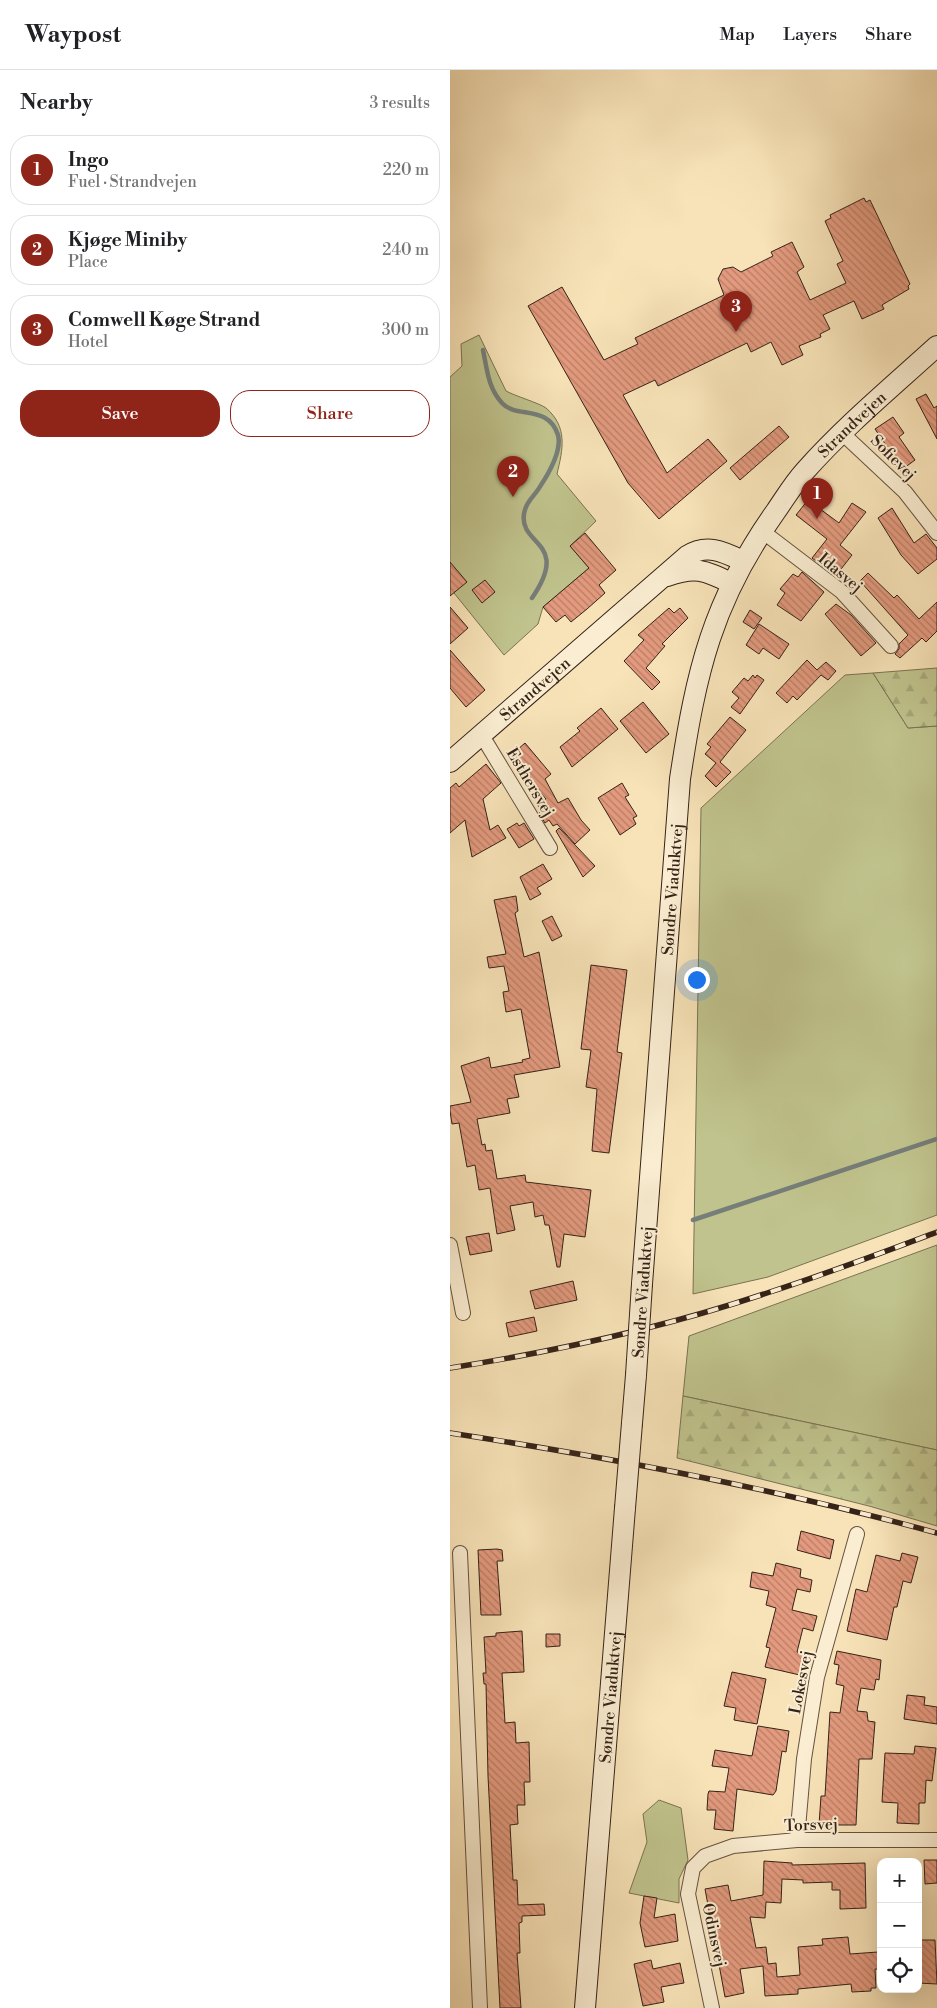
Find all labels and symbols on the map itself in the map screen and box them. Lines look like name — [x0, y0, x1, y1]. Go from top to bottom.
pin: 3 — [720, 291, 752, 332]
street label: Strandvejen — [814, 387, 891, 462]
street label: Sofievej — [866, 431, 920, 485]
pin: 2 — [497, 456, 529, 497]
pin: 1 — [801, 478, 833, 519]
street label: Idasvej — [814, 549, 867, 597]
street label: Strandvejen — [496, 653, 575, 725]
street label: Esthersvej — [502, 744, 559, 821]
street label: Søndre Viaduktvej — [658, 822, 688, 956]
your location — [684, 967, 710, 993]
street label: Søndre Viaduktvej — [628, 1225, 658, 1359]
street label: Søndre Viaduktvej — [596, 1630, 626, 1764]
street label: Lokesvej — [785, 1649, 817, 1716]
street label: Torsvej — [784, 1814, 838, 1836]
street label: Odinsvej — [698, 1901, 731, 1969]

